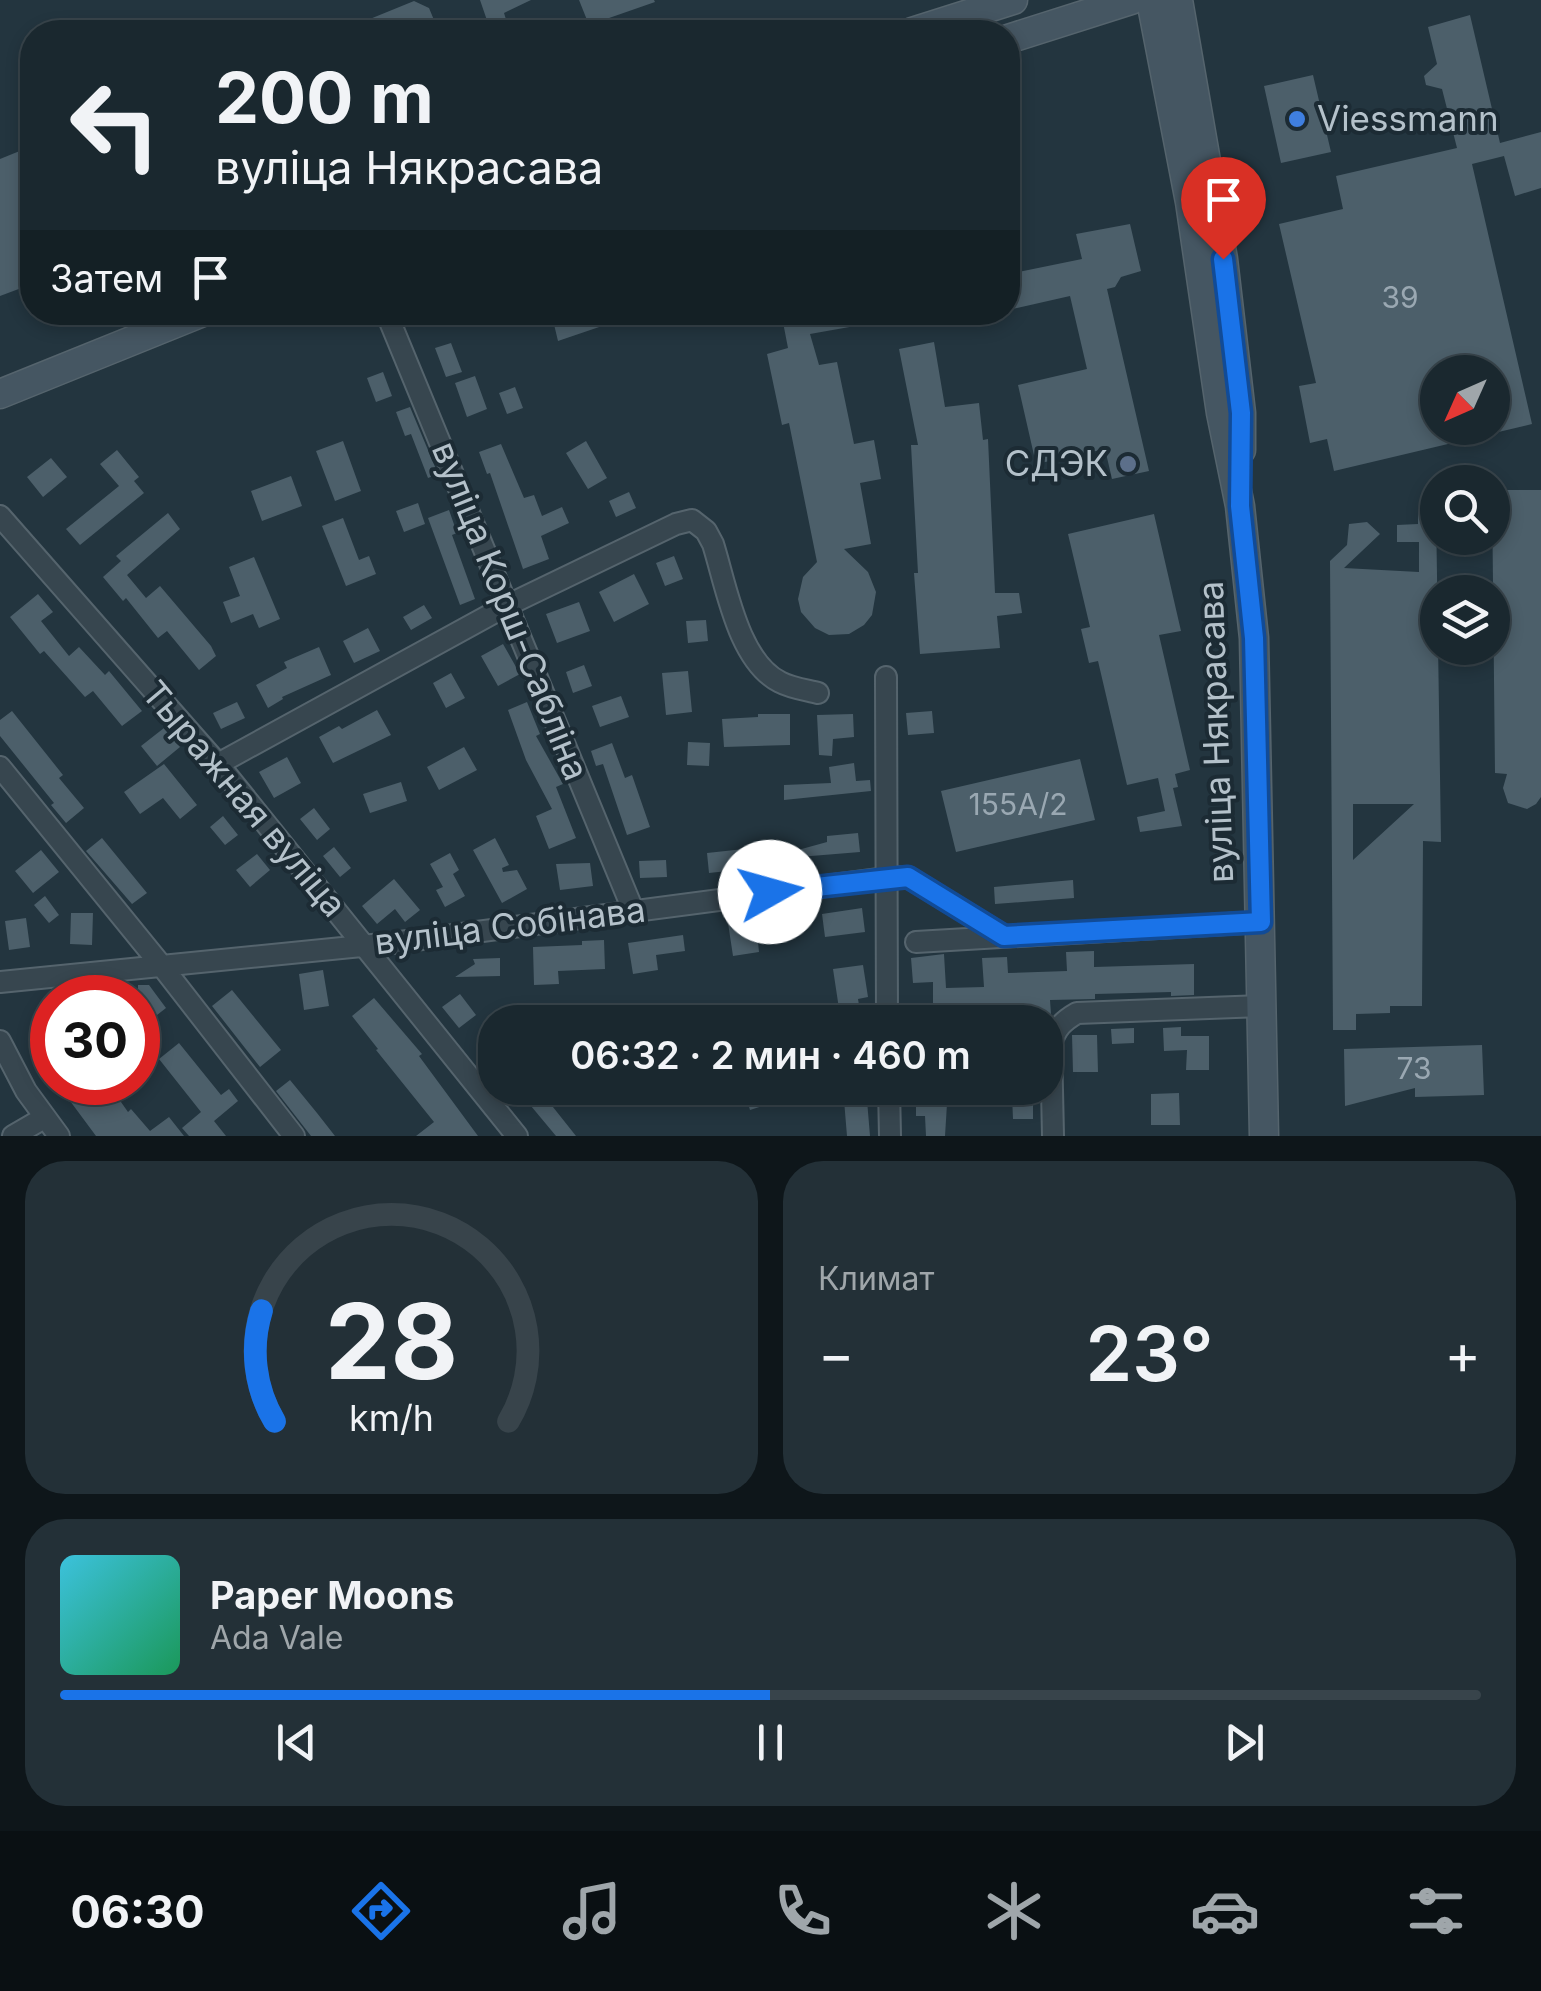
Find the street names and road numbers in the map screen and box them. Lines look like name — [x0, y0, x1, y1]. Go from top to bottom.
street label: вуліца Корш-Сабліна — [424, 435, 598, 786]
street label: вуліца Някрасава — [1189, 580, 1241, 884]
street label: Тыражная вуліца — [134, 672, 356, 925]
street label: вуліца Собінава — [372, 888, 648, 962]

